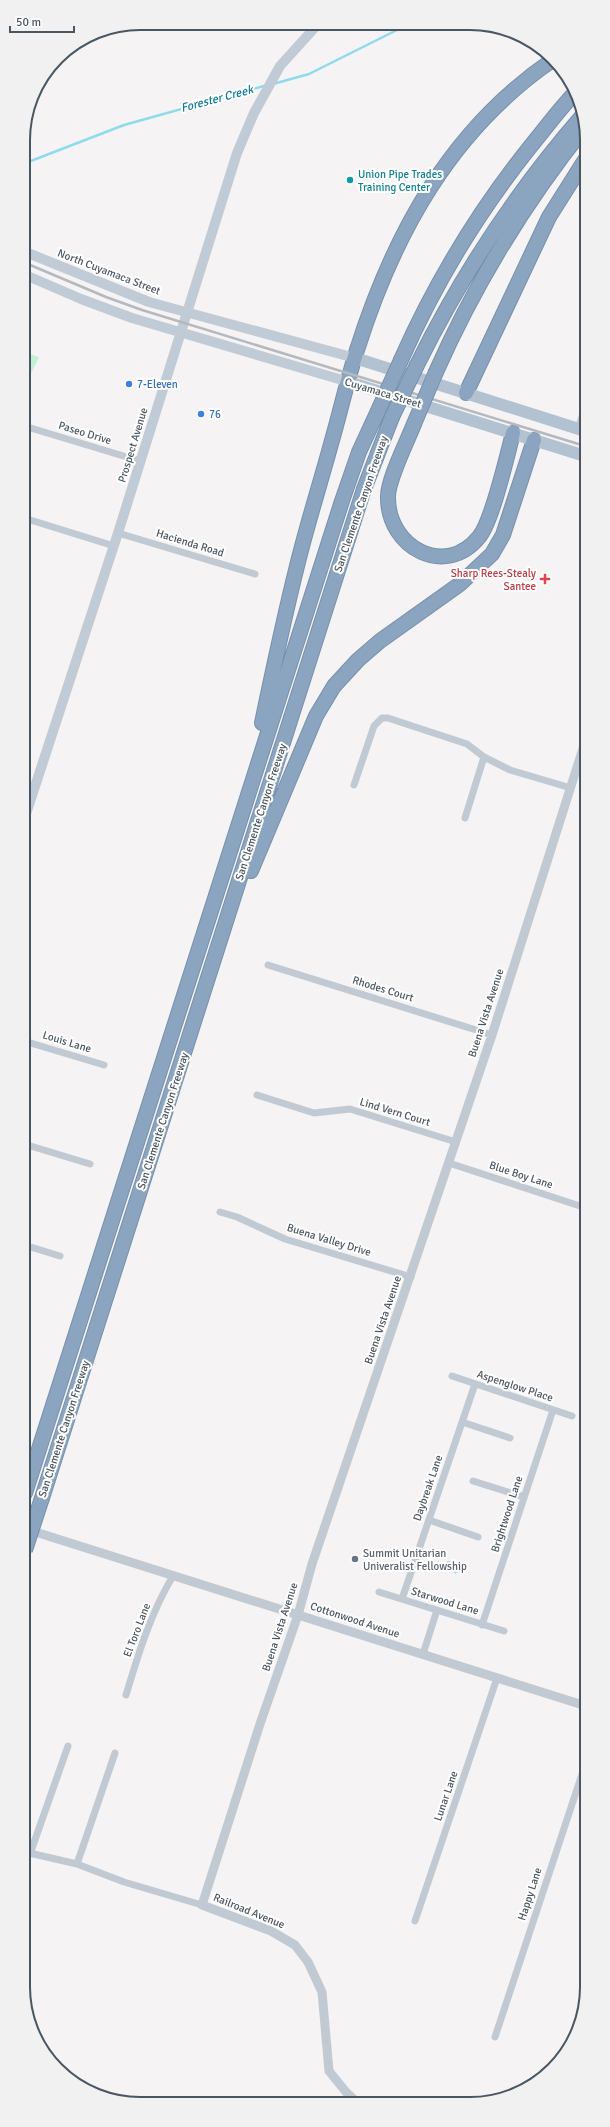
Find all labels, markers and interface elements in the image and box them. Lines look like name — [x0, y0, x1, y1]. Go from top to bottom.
scale bar — [10, 8, 74, 34]
text: 50 m — [16, 15, 41, 30]
water label: Forester Creek — [179, 82, 256, 116]
place label: Union Pipe Trades Training Center — [358, 168, 442, 194]
marker: Union Pipe Trades Training Center — [345, 175, 355, 185]
street label: North Cuyamaca Street — [56, 246, 162, 298]
street label: Cuyamaca Street — [343, 375, 423, 411]
place label: 7-Eleven — [137, 378, 178, 391]
marker: 7-Eleven — [124, 379, 134, 389]
street label: Prospect Avenue — [115, 406, 151, 484]
place label: 76 — [209, 408, 221, 421]
marker: 76 — [196, 409, 206, 419]
street label: Paseo Drive — [57, 419, 113, 447]
street label: San Clemente Canyon Freeway — [332, 433, 391, 574]
street label: Hacienda Road — [155, 527, 226, 560]
place label: Sharp Rees-Stealy Santee — [451, 567, 537, 593]
marker: Sharp Rees-Stealy Santee — [539, 573, 551, 585]
street label: San Clemente Canyon Freeway — [233, 741, 290, 882]
street label: Buena Vista Avenue — [466, 967, 506, 1059]
street label: Rhodes Court — [351, 974, 415, 1005]
street label: Louis Lane — [41, 1028, 93, 1056]
street label: San Clemente Canyon Freeway — [135, 1050, 192, 1191]
street label: Lind Vern Court — [358, 1095, 432, 1129]
street label: Blue Boy Lane — [488, 1159, 554, 1191]
street label: Buena Valley Drive — [285, 1221, 373, 1259]
street label: Buena Vista Avenue — [362, 1274, 404, 1366]
street label: San Clemente Canyon Freeway — [36, 1358, 93, 1499]
street label: Aspenglow Place — [475, 1368, 555, 1404]
street label: Daybreak Lane — [411, 1453, 445, 1523]
street label: Brightwood Lane — [489, 1474, 525, 1554]
place label: Summit Unitarian Univeralist Fellowship — [363, 1547, 467, 1573]
marker: Summit Unitarian Univeralist Fellowship — [350, 1554, 360, 1564]
street label: Buena Vista Avenue — [260, 1581, 300, 1673]
street label: Starwood Lane — [410, 1585, 480, 1617]
street label: Cottonwood Avenue — [309, 1599, 401, 1641]
street label: El Toro Lane — [121, 1601, 153, 1659]
street label: Lunar Lane — [431, 1769, 461, 1823]
street label: Happy Lane — [515, 1866, 545, 1922]
street label: Railroad Avenue — [211, 1891, 287, 1931]

